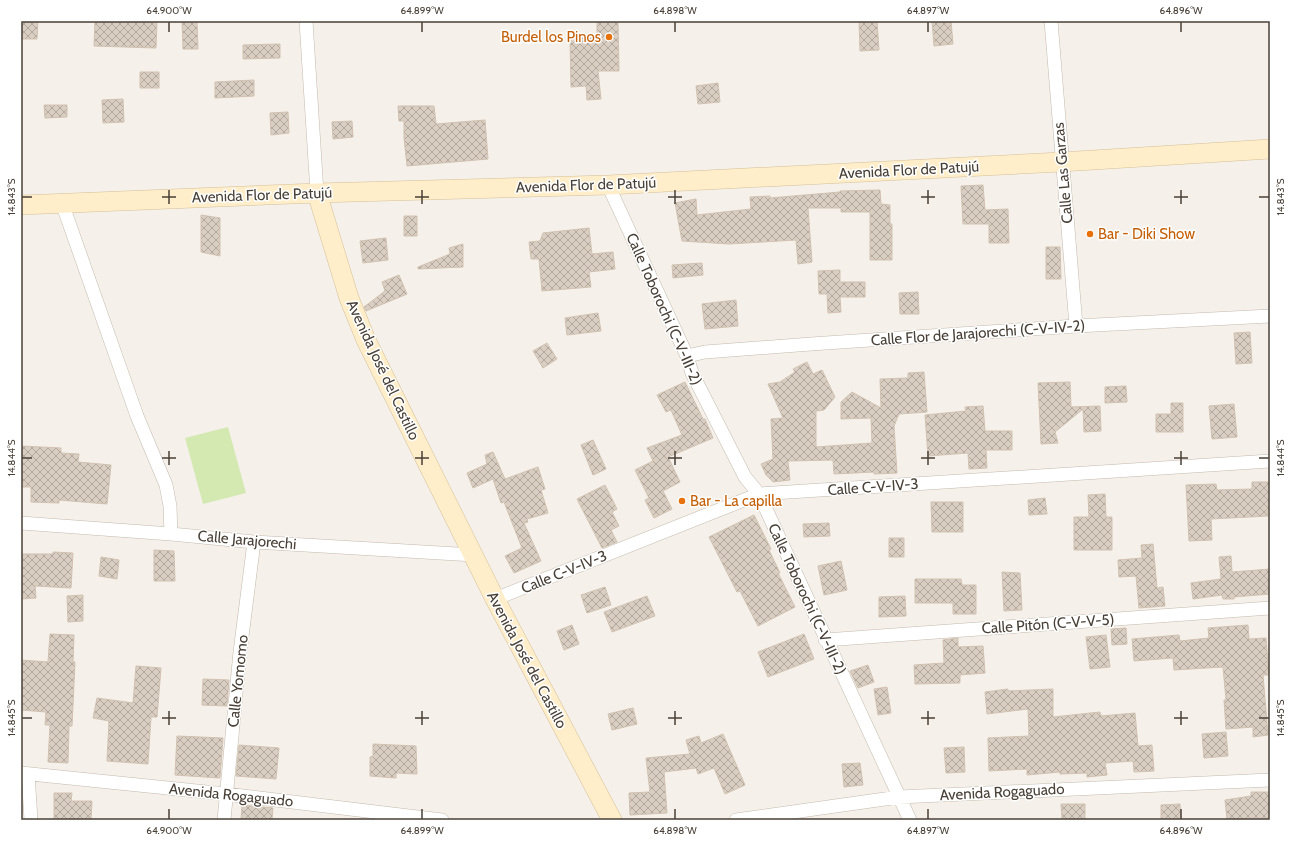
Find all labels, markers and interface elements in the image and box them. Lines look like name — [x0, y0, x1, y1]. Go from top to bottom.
text: 64.900°W — [146, 4, 192, 17]
text: 64.899°W — [400, 4, 444, 17]
text: 64.898°W — [653, 4, 697, 17]
text: 64.897°W — [907, 4, 950, 17]
text: 64.896°W — [1159, 4, 1203, 17]
place label: Burdel los Pinos — [501, 28, 601, 46]
marker: Burdel los Pinos — [604, 32, 614, 42]
street label: Calle Las Garzas — [1050, 122, 1076, 224]
street label: Avenida Flor de Patujú — [838, 157, 980, 183]
street label: Avenida Flor de Patujú — [515, 174, 657, 196]
text: 14.843°S — [5, 178, 18, 215]
text: 14.843°S — [1274, 178, 1287, 215]
street label: Avenida Flor de Patujú — [191, 184, 333, 206]
place label: Bar - Diki Show — [1098, 225, 1195, 243]
marker: Bar - Diki Show — [1085, 229, 1095, 239]
street label: Calle Toborochi (C-V-III-2) — [622, 230, 706, 388]
street label: Avenida José del Castillo — [343, 297, 423, 443]
street label: Calle Flor de Jarajorechi (C-V-IV-2) — [870, 317, 1086, 349]
text: 14.844°S — [5, 439, 18, 477]
text: 14.844°S — [1274, 439, 1287, 477]
street label: Calle C-V-IV-3 — [827, 475, 919, 499]
place label: Bar - La capilla — [690, 492, 783, 510]
marker: Bar - La capilla — [677, 496, 687, 506]
street label: Calle Toborochi (C-V-III-2) — [764, 521, 850, 677]
street label: Calle Jarajorechi — [197, 527, 297, 553]
street label: Calle C-V-IV-3 — [518, 547, 610, 597]
street label: Avenida José del Castillo — [483, 589, 571, 731]
street label: Calle Pitón (C-V-V-5) — [981, 610, 1115, 638]
street label: Calle Yomomo — [224, 634, 252, 728]
text: 14.845°S — [5, 699, 18, 736]
text: 14.845°S — [1274, 699, 1287, 736]
street label: Avenida Rogaguado — [168, 780, 294, 810]
street label: Avenida Rogaguado — [939, 780, 1065, 804]
text: 64.900°W — [146, 824, 192, 837]
text: 64.899°W — [400, 824, 444, 837]
text: 64.898°W — [653, 824, 697, 837]
text: 64.897°W — [907, 824, 950, 837]
text: 64.896°W — [1159, 824, 1203, 837]

